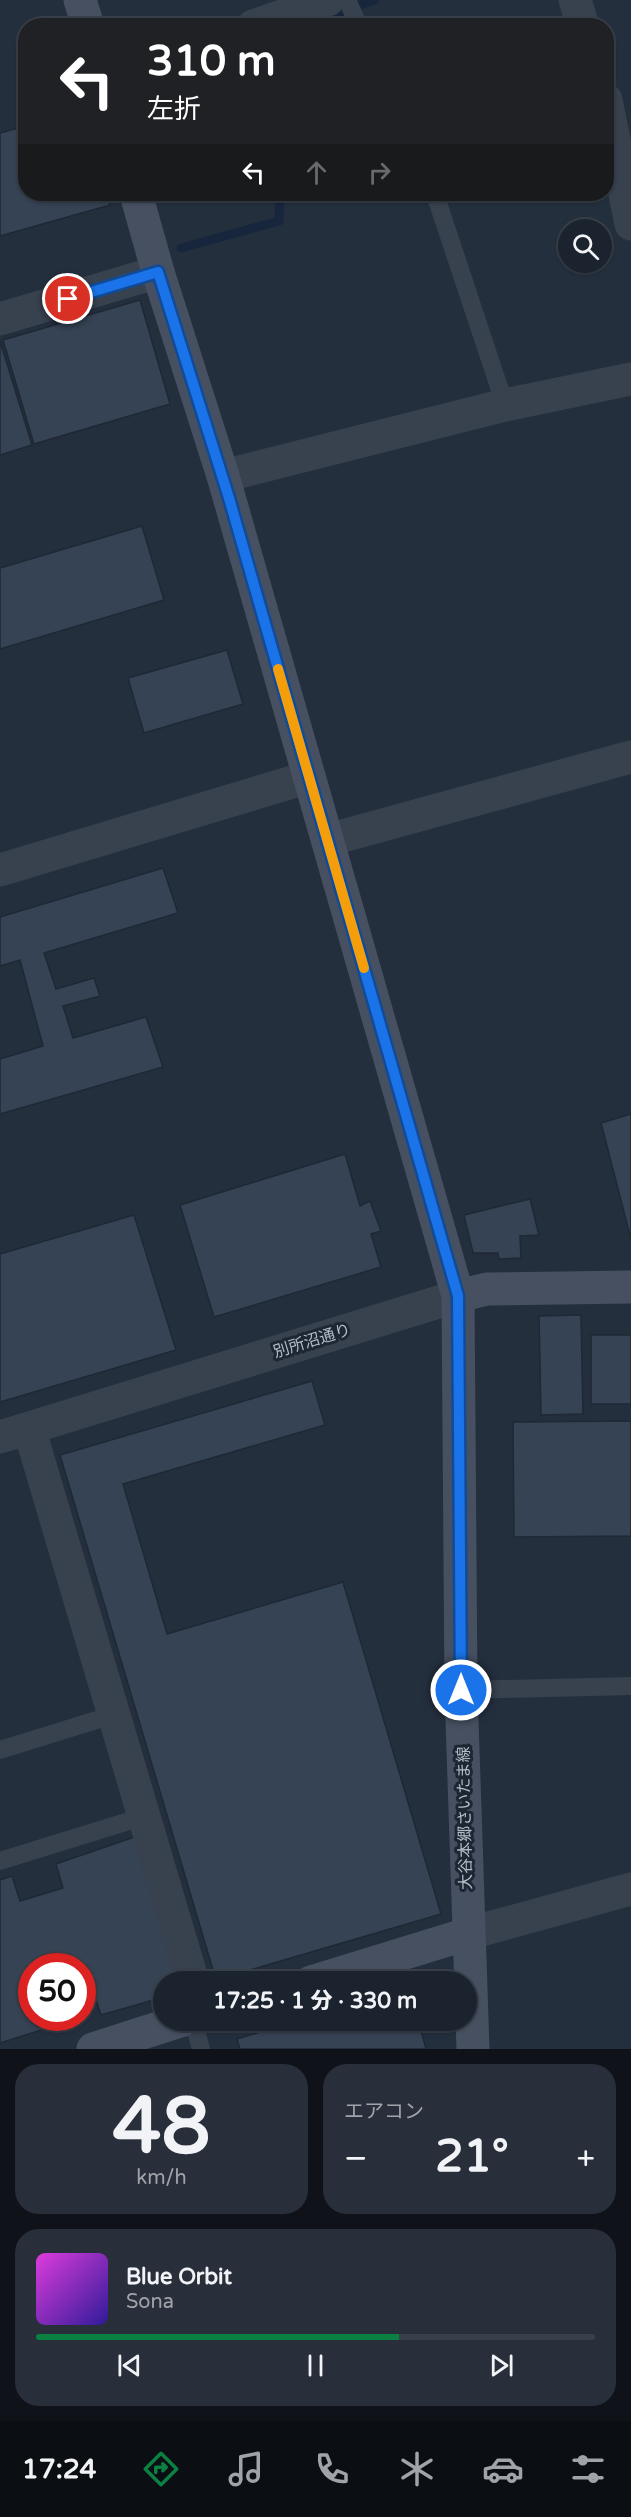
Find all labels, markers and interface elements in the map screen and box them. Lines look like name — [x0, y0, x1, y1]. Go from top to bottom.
text: 310 m — [147, 36, 276, 87]
icon: left — [48, 42, 126, 120]
text: 左折 — [147, 93, 201, 126]
icon: left — [237, 156, 270, 189]
icon: ahead — [300, 156, 333, 189]
icon: right — [363, 156, 396, 189]
map controls — [558, 219, 612, 273]
button: search — [558, 219, 612, 273]
pin — [42, 273, 93, 324]
icon: arrive — [51, 282, 84, 315]
street label: 別所沼通り — [271, 1320, 353, 1362]
position arrow — [429, 1658, 493, 1722]
street label: 大谷本郷さいたま線 — [454, 1746, 476, 1890]
speed limit sign: 50 — [18, 1953, 96, 2031]
text: 17:25 · 1 分 · 330 m — [213, 1988, 417, 2014]
text: 48 — [113, 2080, 210, 2174]
text: エアコン — [344, 2100, 424, 2124]
text: 21° — [435, 2130, 509, 2184]
text: − — [344, 2139, 368, 2178]
text: + — [576, 2139, 595, 2178]
text: km/h — [136, 2166, 187, 2190]
text: Blue Orbit — [126, 2264, 232, 2290]
text: Sona — [126, 2290, 174, 2314]
icon: previous — [113, 2349, 146, 2382]
icon: pause — [299, 2349, 332, 2382]
icon: next — [485, 2349, 518, 2382]
icon: directions — [140, 2448, 182, 2490]
icon: music — [225, 2448, 267, 2490]
icon: phone — [311, 2448, 353, 2490]
icon: climate — [396, 2448, 438, 2490]
icon: car — [482, 2448, 524, 2490]
icon: filters — [567, 2448, 609, 2490]
text: 17:24 — [22, 2453, 97, 2486]

